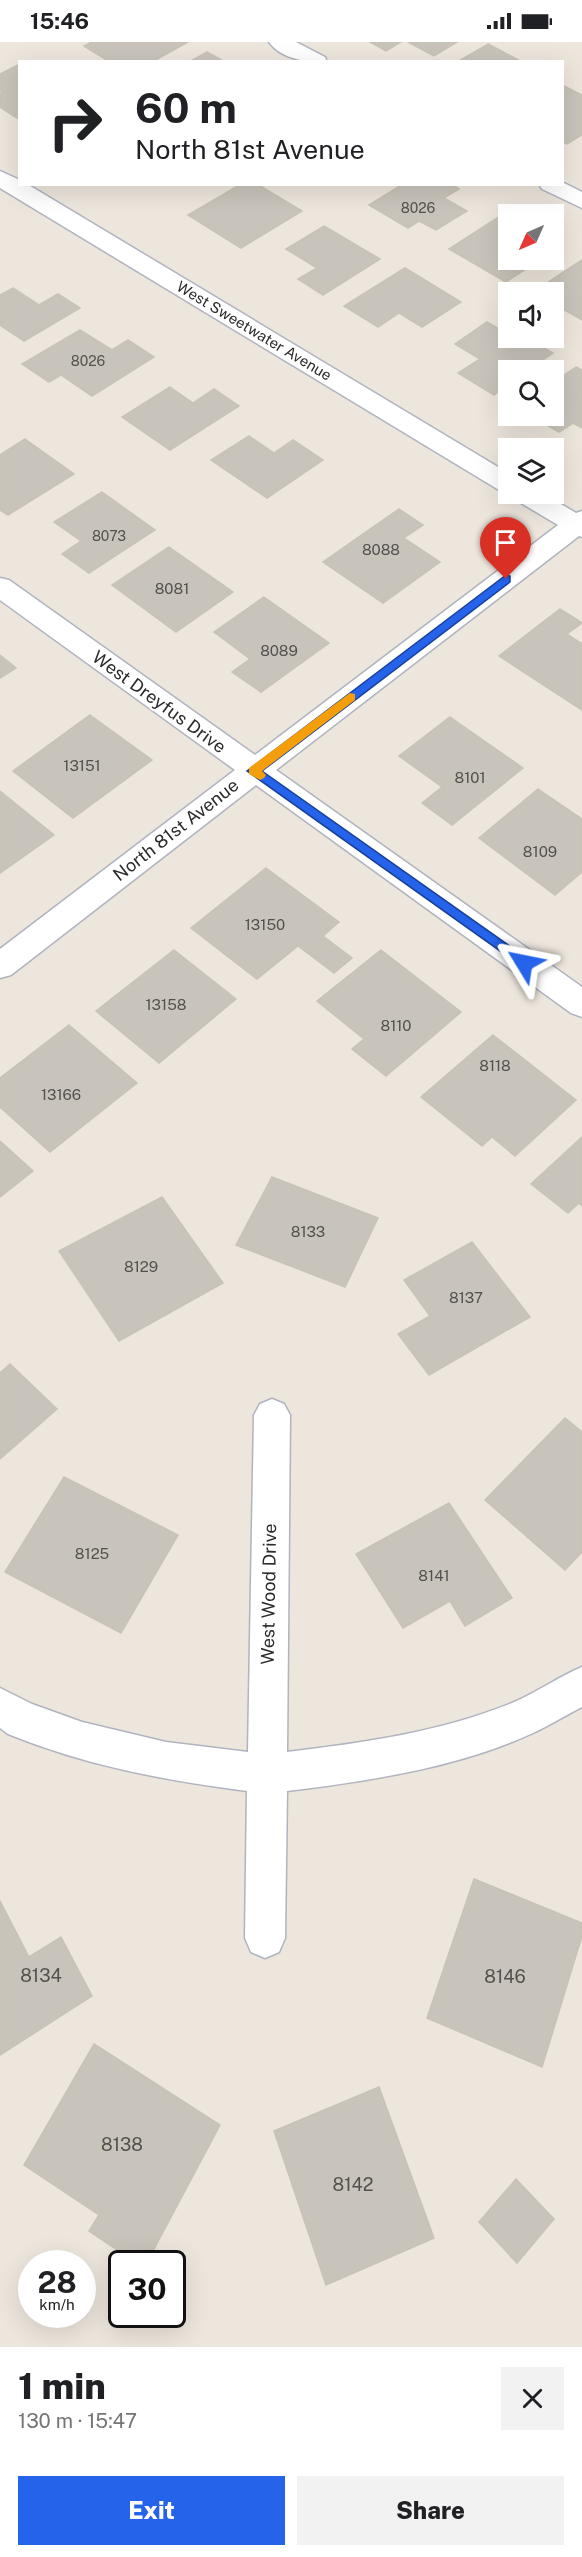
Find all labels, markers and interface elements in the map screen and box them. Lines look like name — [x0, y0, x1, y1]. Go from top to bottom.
text: 15:46 — [30, 8, 89, 34]
text: 60 m — [135, 83, 237, 132]
icon: right — [36, 84, 114, 162]
text: North 81st Avenue — [135, 133, 365, 165]
house number: 8026 — [401, 200, 436, 216]
north arrow — [498, 204, 564, 270]
map controls — [498, 204, 564, 504]
street label: West Sweetwater Avenue — [174, 277, 335, 384]
button: sound — [498, 282, 564, 348]
house number: 8026 — [71, 353, 106, 369]
button: search — [498, 360, 564, 426]
button: layers — [498, 438, 564, 504]
pin — [480, 517, 531, 579]
icon: arrive — [489, 526, 522, 559]
house number: 8073 — [92, 528, 126, 544]
house number: 8088 — [362, 541, 400, 558]
house number: 8081 — [155, 580, 189, 597]
house number: 8089 — [260, 642, 298, 659]
street label: West Dreyfus Drive — [88, 646, 230, 757]
house number: 13151 — [63, 757, 101, 774]
house number: 8101 — [454, 769, 486, 786]
street label: North 81st Avenue — [109, 774, 243, 885]
house number: 8109 — [523, 843, 557, 860]
house number: 13150 — [245, 916, 285, 933]
position arrow — [492, 931, 556, 995]
house number: 13158 — [146, 996, 186, 1013]
house number: 8110 — [380, 1017, 412, 1034]
house number: 8118 — [479, 1057, 511, 1074]
house number: 13166 — [41, 1086, 81, 1103]
house number: 8133 — [291, 1223, 325, 1240]
house number: 8129 — [124, 1258, 158, 1275]
house number: 8137 — [449, 1289, 483, 1306]
street label: West Wood Drive — [257, 1523, 280, 1665]
house number: 8125 — [75, 1545, 109, 1562]
house number: 8141 — [418, 1567, 450, 1584]
house number: 8134 — [20, 1965, 62, 1986]
house number: 8146 — [484, 1966, 526, 1987]
house number: 8138 — [101, 2134, 143, 2155]
house number: 8142 — [332, 2174, 374, 2195]
speed limit sign: 30 — [108, 2250, 186, 2328]
text: 28 — [37, 2264, 77, 2300]
text: km/h — [39, 2296, 75, 2313]
text: 1 min — [18, 2365, 106, 2407]
button: close — [501, 2367, 564, 2430]
text: 130 m · 15:47 — [18, 2409, 137, 2433]
button: Exit — [18, 2476, 285, 2545]
button: Share — [297, 2476, 564, 2545]

